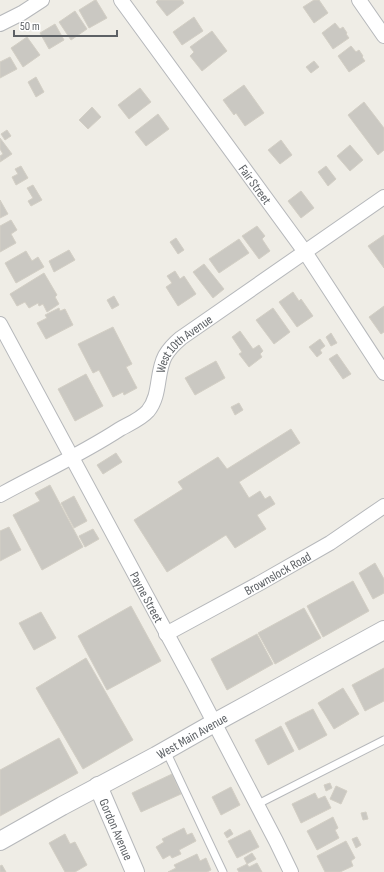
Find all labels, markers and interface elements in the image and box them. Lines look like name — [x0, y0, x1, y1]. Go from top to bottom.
scale bar — [14, 12, 117, 38]
text: 50 m — [20, 19, 40, 34]
street label: Fair Street — [235, 162, 275, 208]
street label: West 10th Avenue — [153, 312, 216, 375]
street label: Brownslock Road — [242, 549, 314, 599]
street label: Payne Street — [126, 569, 166, 626]
street label: West Main Avenue — [154, 710, 231, 763]
street label: Gordon Avenue — [95, 796, 136, 863]

